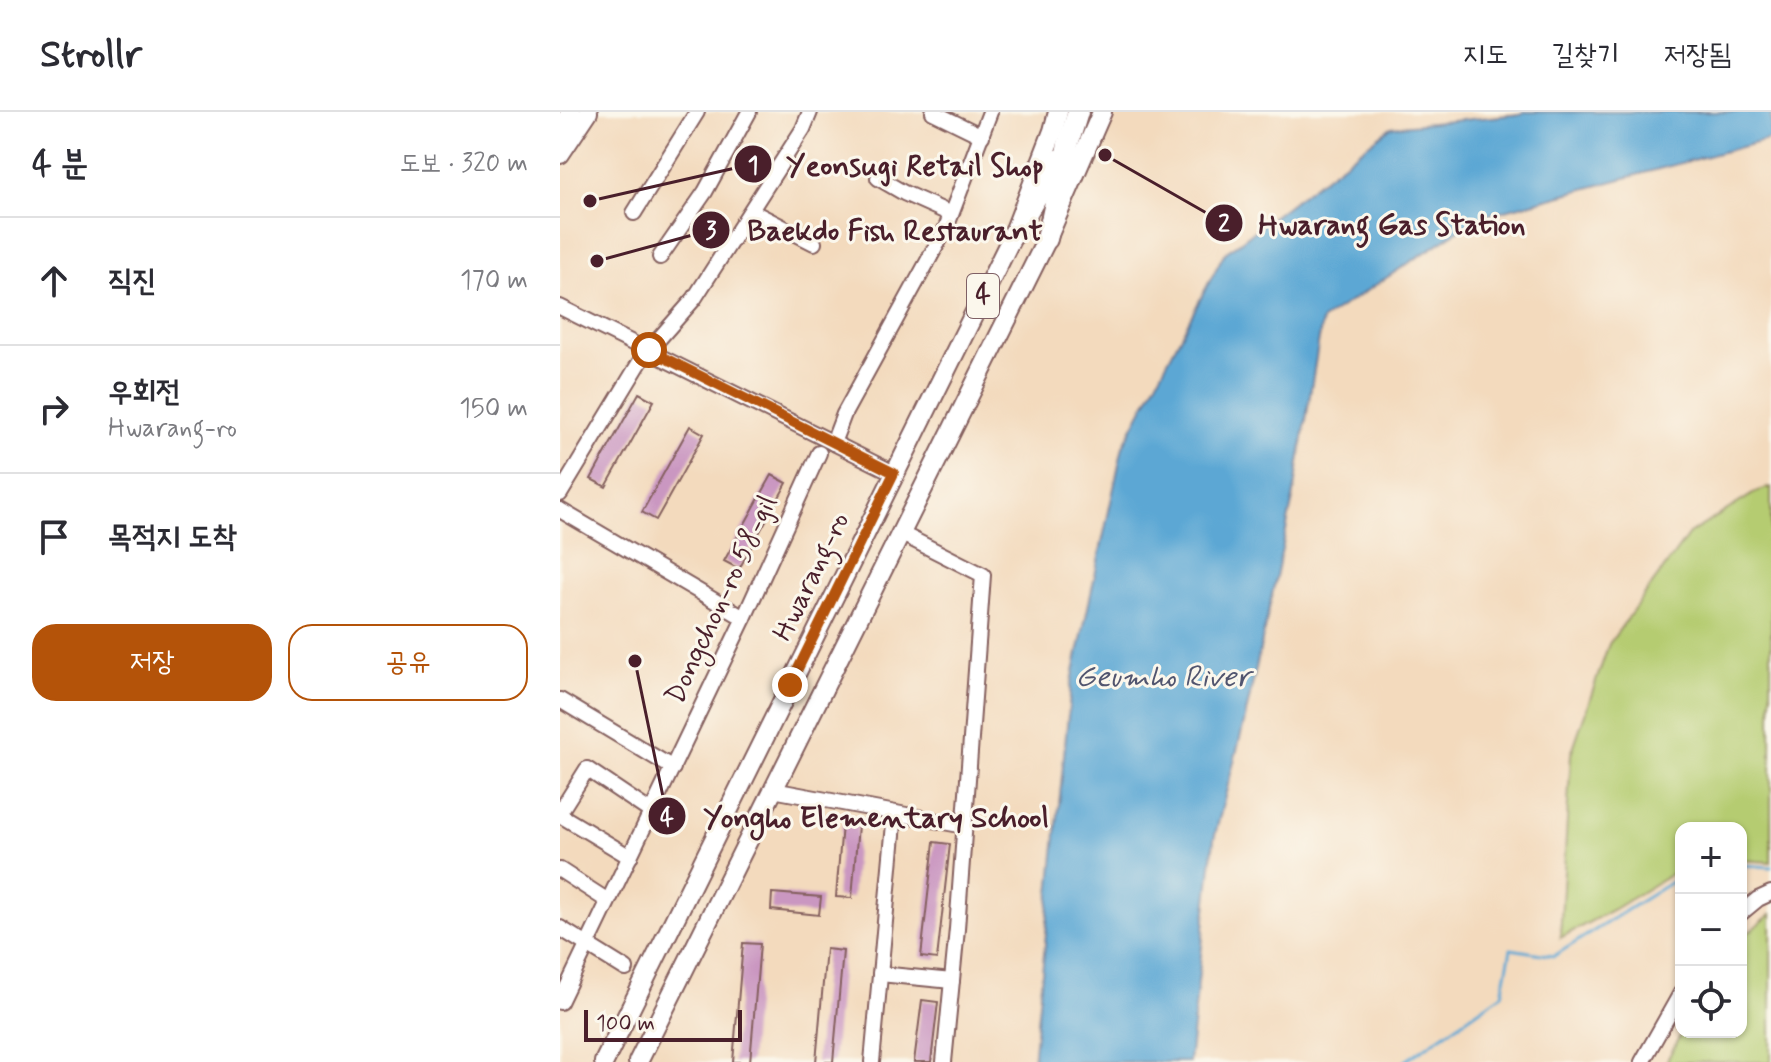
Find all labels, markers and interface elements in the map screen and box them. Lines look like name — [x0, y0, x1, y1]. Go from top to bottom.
text: Strollr — [40, 31, 142, 80]
text: 지도 — [1463, 37, 1508, 74]
text: 길찾기 — [1552, 37, 1619, 74]
text: 저장됨 — [1663, 37, 1731, 74]
callout: Yeonsugi Retail Shop — [733, 137, 1057, 191]
text: 4 분 — [32, 142, 88, 187]
text: 도보 · 320 m — [399, 147, 528, 181]
text: Yeonsugi Retail Shop — [786, 147, 1044, 187]
text: 1 — [748, 151, 758, 182]
callout: Hwarang Gas Station — [1204, 196, 1540, 250]
callout: Baekdo Fish Restaurant — [691, 203, 1058, 257]
text: Hwarang Gas Station — [1258, 206, 1526, 249]
text: 2 — [1218, 209, 1230, 240]
text: Baekdo Fish Restaurant — [747, 212, 1043, 251]
text: 3 — [706, 216, 717, 247]
icon: ahead — [32, 259, 76, 303]
text: 직진 — [108, 262, 156, 301]
text: 170 m — [460, 264, 528, 298]
road number: 4 — [967, 274, 999, 318]
route start — [631, 332, 667, 368]
text: 우회전 — [108, 373, 180, 412]
icon: right — [32, 387, 76, 431]
text: 150 m — [459, 392, 528, 426]
text: Hwarang-ro — [108, 412, 237, 446]
street label: Dongchon-ro 58-gil — [657, 489, 788, 711]
street label: Hwarang-ro — [765, 507, 862, 649]
icon: arrive — [32, 515, 76, 559]
text: 목적지 도착 — [108, 518, 237, 557]
button: 저장 — [32, 624, 272, 701]
button: 공유 — [288, 624, 528, 701]
water label: Geumho River — [1076, 658, 1254, 697]
route end — [772, 667, 808, 703]
callout: Yongho Elementary School — [647, 789, 1065, 843]
text: Yongho Elementary School — [703, 799, 1049, 841]
text: 4 — [660, 803, 674, 834]
map controls — [1675, 822, 1747, 1038]
button: + — [1675, 822, 1747, 894]
button: − — [1675, 894, 1747, 966]
button: locate — [1675, 966, 1747, 1038]
scale bar — [584, 1006, 742, 1042]
text: 100 m — [596, 1010, 655, 1038]

